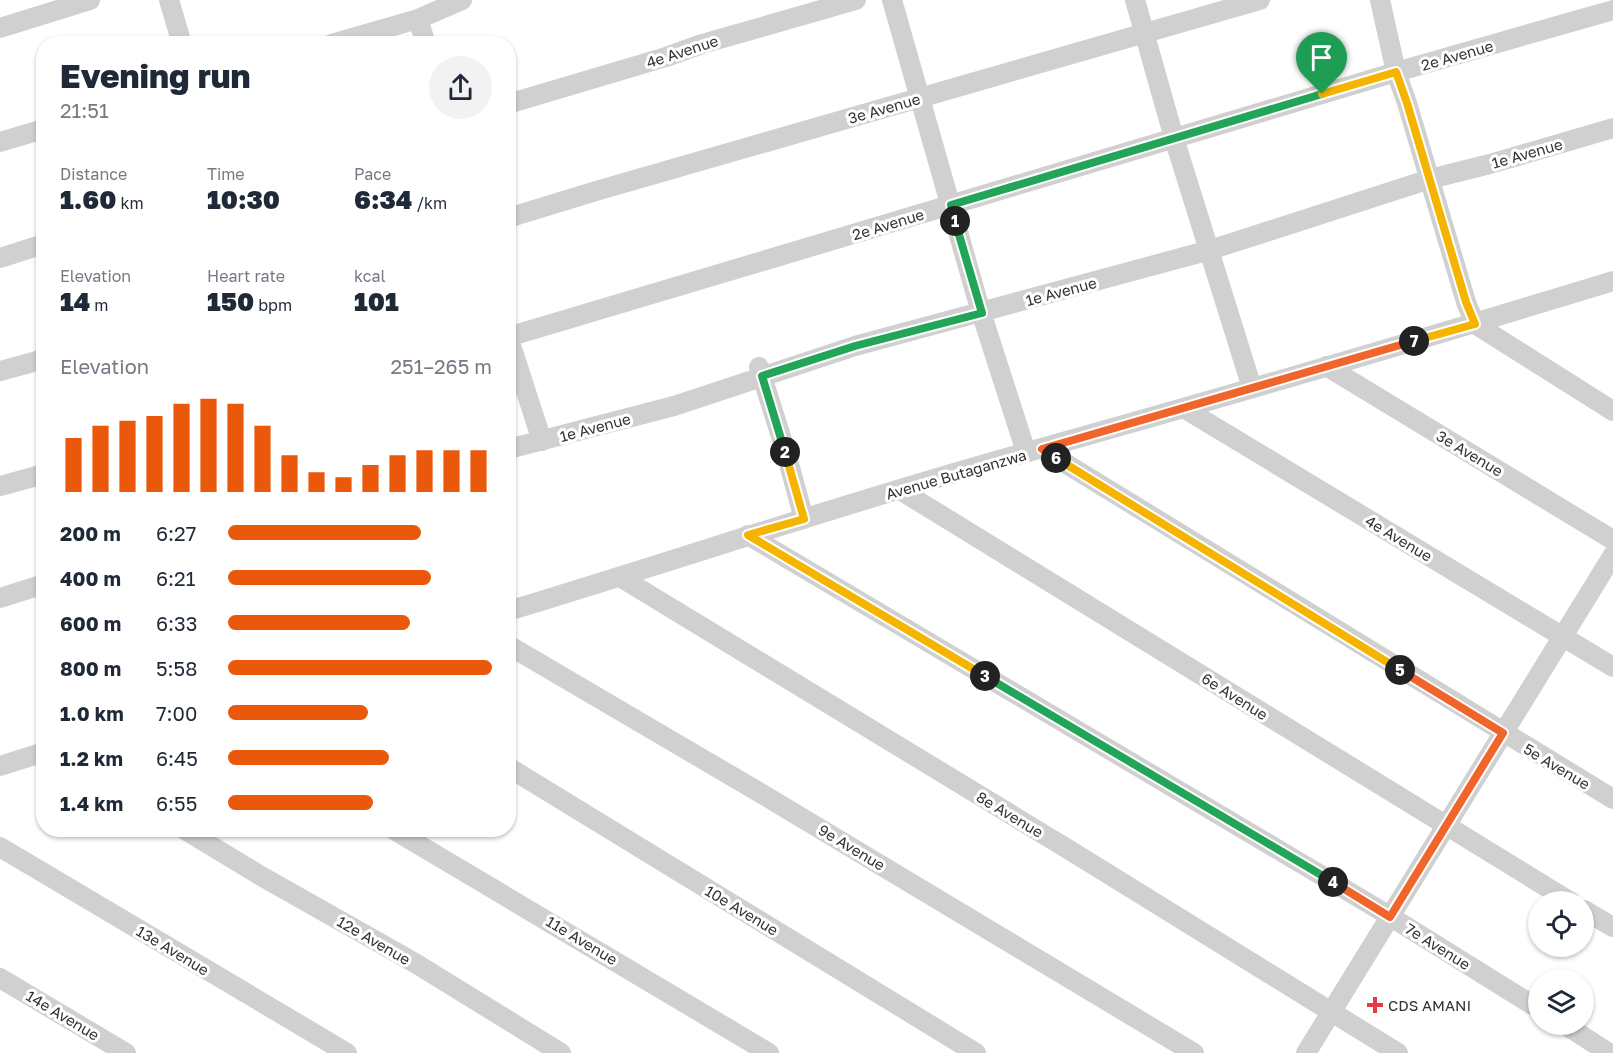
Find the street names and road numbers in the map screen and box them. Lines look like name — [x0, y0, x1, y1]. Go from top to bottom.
street label: 4e Avenue — [644, 31, 721, 71]
street label: 2e Avenue — [1419, 36, 1495, 74]
street label: 3e Avenue — [846, 89, 922, 127]
street label: 1e Avenue — [1490, 134, 1565, 172]
street label: 2e Avenue — [850, 204, 926, 243]
street label: 1e Avenue — [1024, 273, 1099, 309]
street label: 1e Avenue — [558, 409, 633, 445]
street label: 3e Avenue — [1434, 426, 1507, 480]
street label: Avenue Butaganzwa — [884, 445, 1028, 503]
street label: 4e Avenue — [1362, 511, 1436, 565]
street label: 6e Avenue — [1199, 669, 1272, 724]
street label: 5e Avenue — [1521, 739, 1594, 793]
street label: 8e Avenue — [973, 787, 1047, 841]
street label: 9e Avenue — [815, 820, 889, 874]
street label: 10e Avenue — [702, 881, 782, 939]
street label: 12e Avenue — [334, 912, 414, 968]
street label: 11e Avenue — [543, 912, 621, 968]
street label: 7e Avenue — [1402, 919, 1474, 973]
street label: 13e Avenue — [133, 921, 213, 979]
street label: 14e Avenue — [23, 986, 103, 1044]

